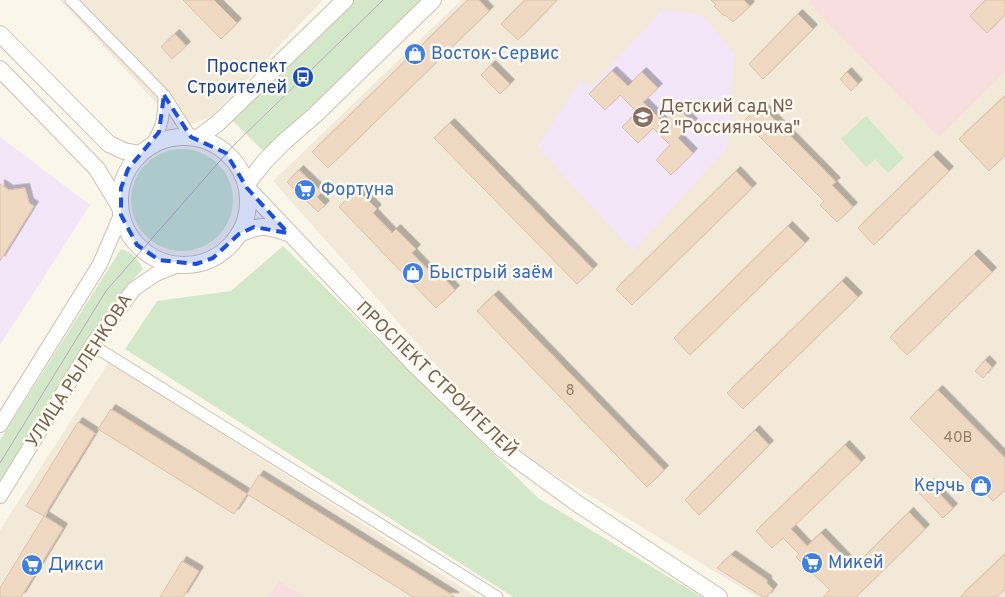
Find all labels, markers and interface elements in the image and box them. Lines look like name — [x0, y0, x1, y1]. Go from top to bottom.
shop icon: Восток-Сервис — [403, 42, 427, 66]
place label: Восток-Сервис — [431, 43, 559, 66]
place label: Проспект Строителей — [187, 56, 287, 100]
bus stop icon: Проспект Строителей — [291, 65, 315, 89]
place label: Детский сад № 2 "Россияночка" — [659, 96, 800, 140]
school or university icon: Детский сад № 2 "Россияночка" — [631, 105, 655, 129]
supermarket icon: Фортуна — [293, 178, 317, 202]
place label: Фортуна — [321, 179, 394, 202]
shop icon: Быстрый заём — [401, 261, 425, 285]
place label: Быстрый заём — [429, 262, 553, 285]
street label: УЛИЦА РЫЛЕНКОВА — [22, 290, 138, 452]
street label: ПРОСПЕКТ СТРОИТЕЛЕЙ — [351, 296, 523, 463]
house number: 8 — [565, 382, 575, 401]
house number: 40В — [944, 429, 972, 448]
shop icon: Керчь — [969, 474, 993, 498]
place label: Керчь — [914, 475, 965, 498]
supermarket icon: Микей — [800, 551, 824, 575]
place label: Микей — [828, 552, 884, 575]
supermarket icon: Дикси — [20, 553, 44, 577]
place label: Дикси — [48, 554, 104, 577]

